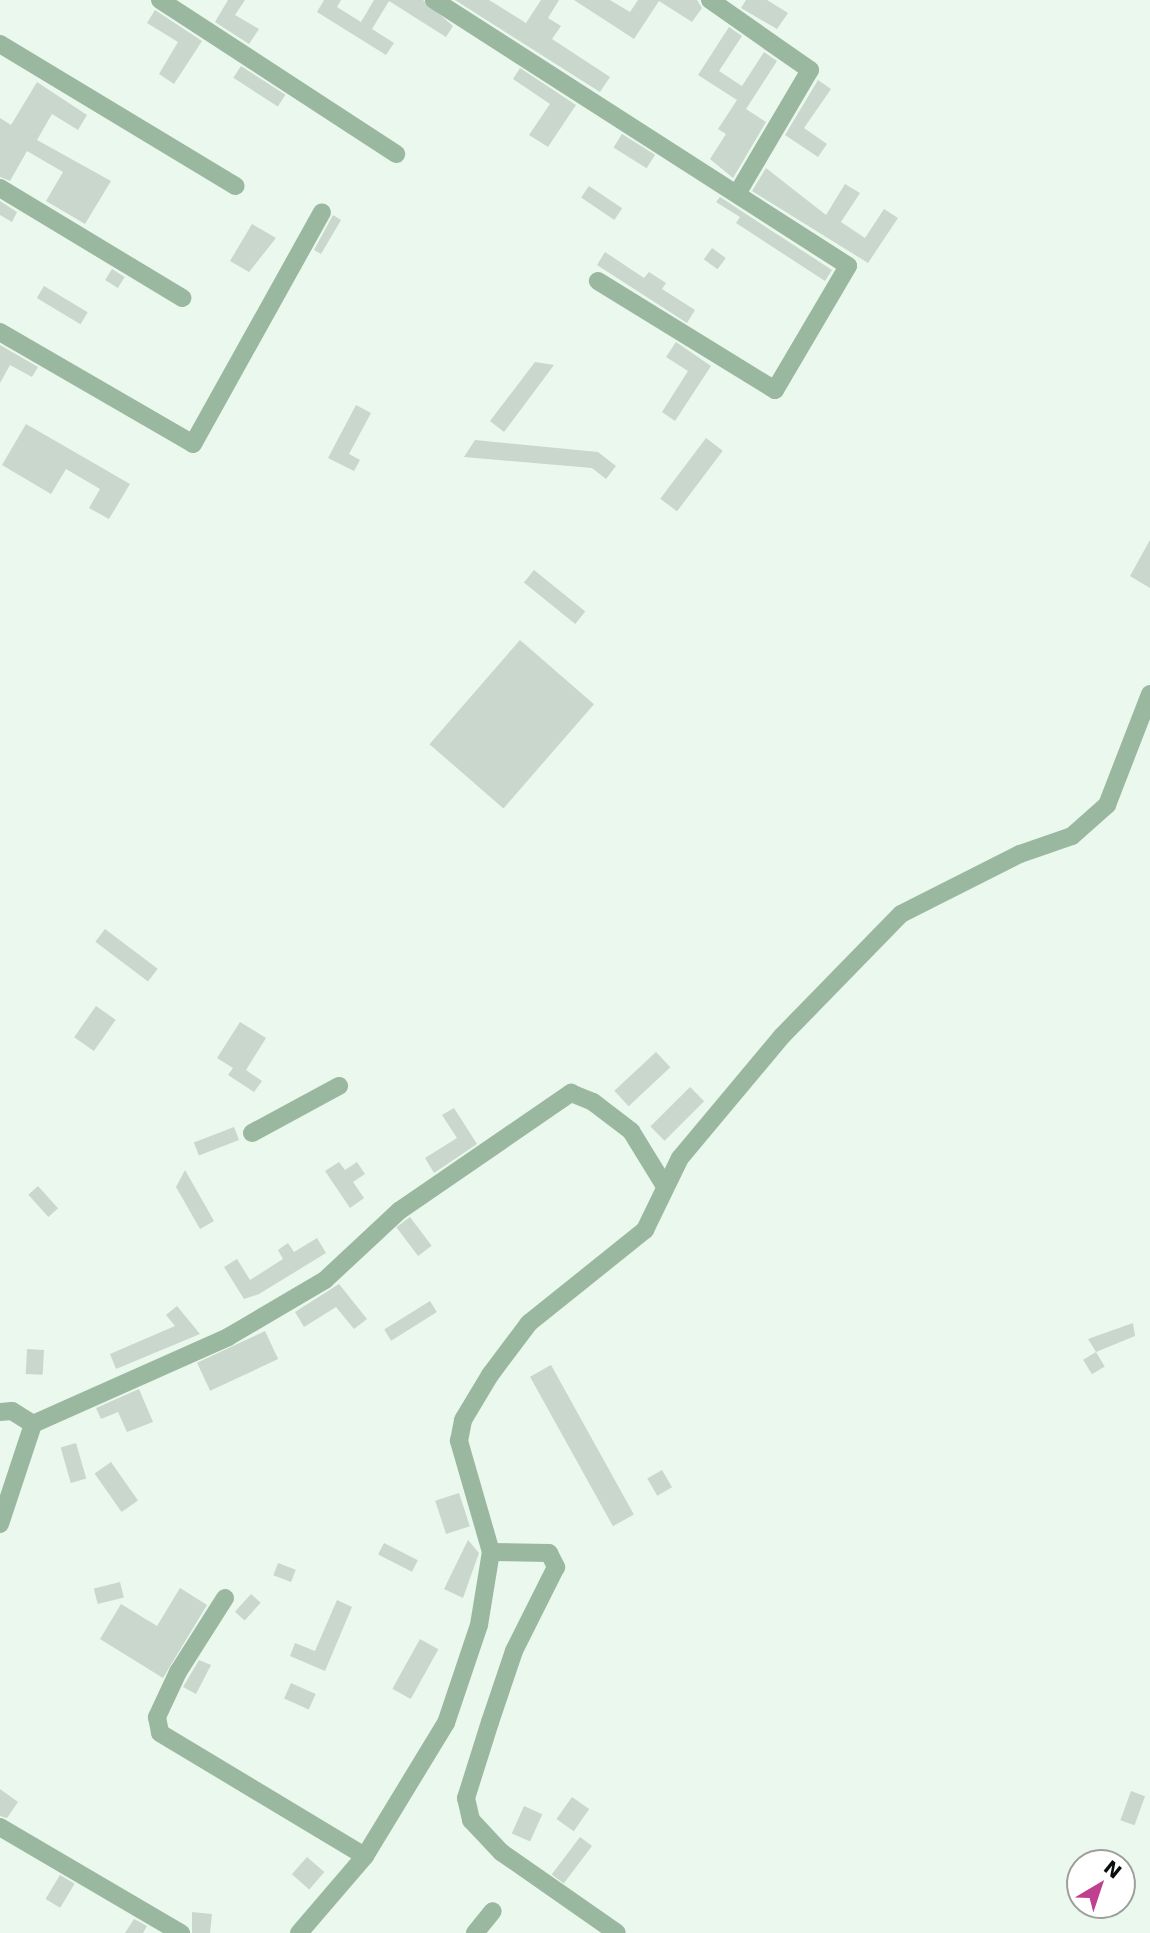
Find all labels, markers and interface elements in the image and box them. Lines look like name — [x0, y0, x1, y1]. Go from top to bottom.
north arrow — [1066, 1849, 1136, 1919]
text: N — [1100, 1856, 1126, 1883]

